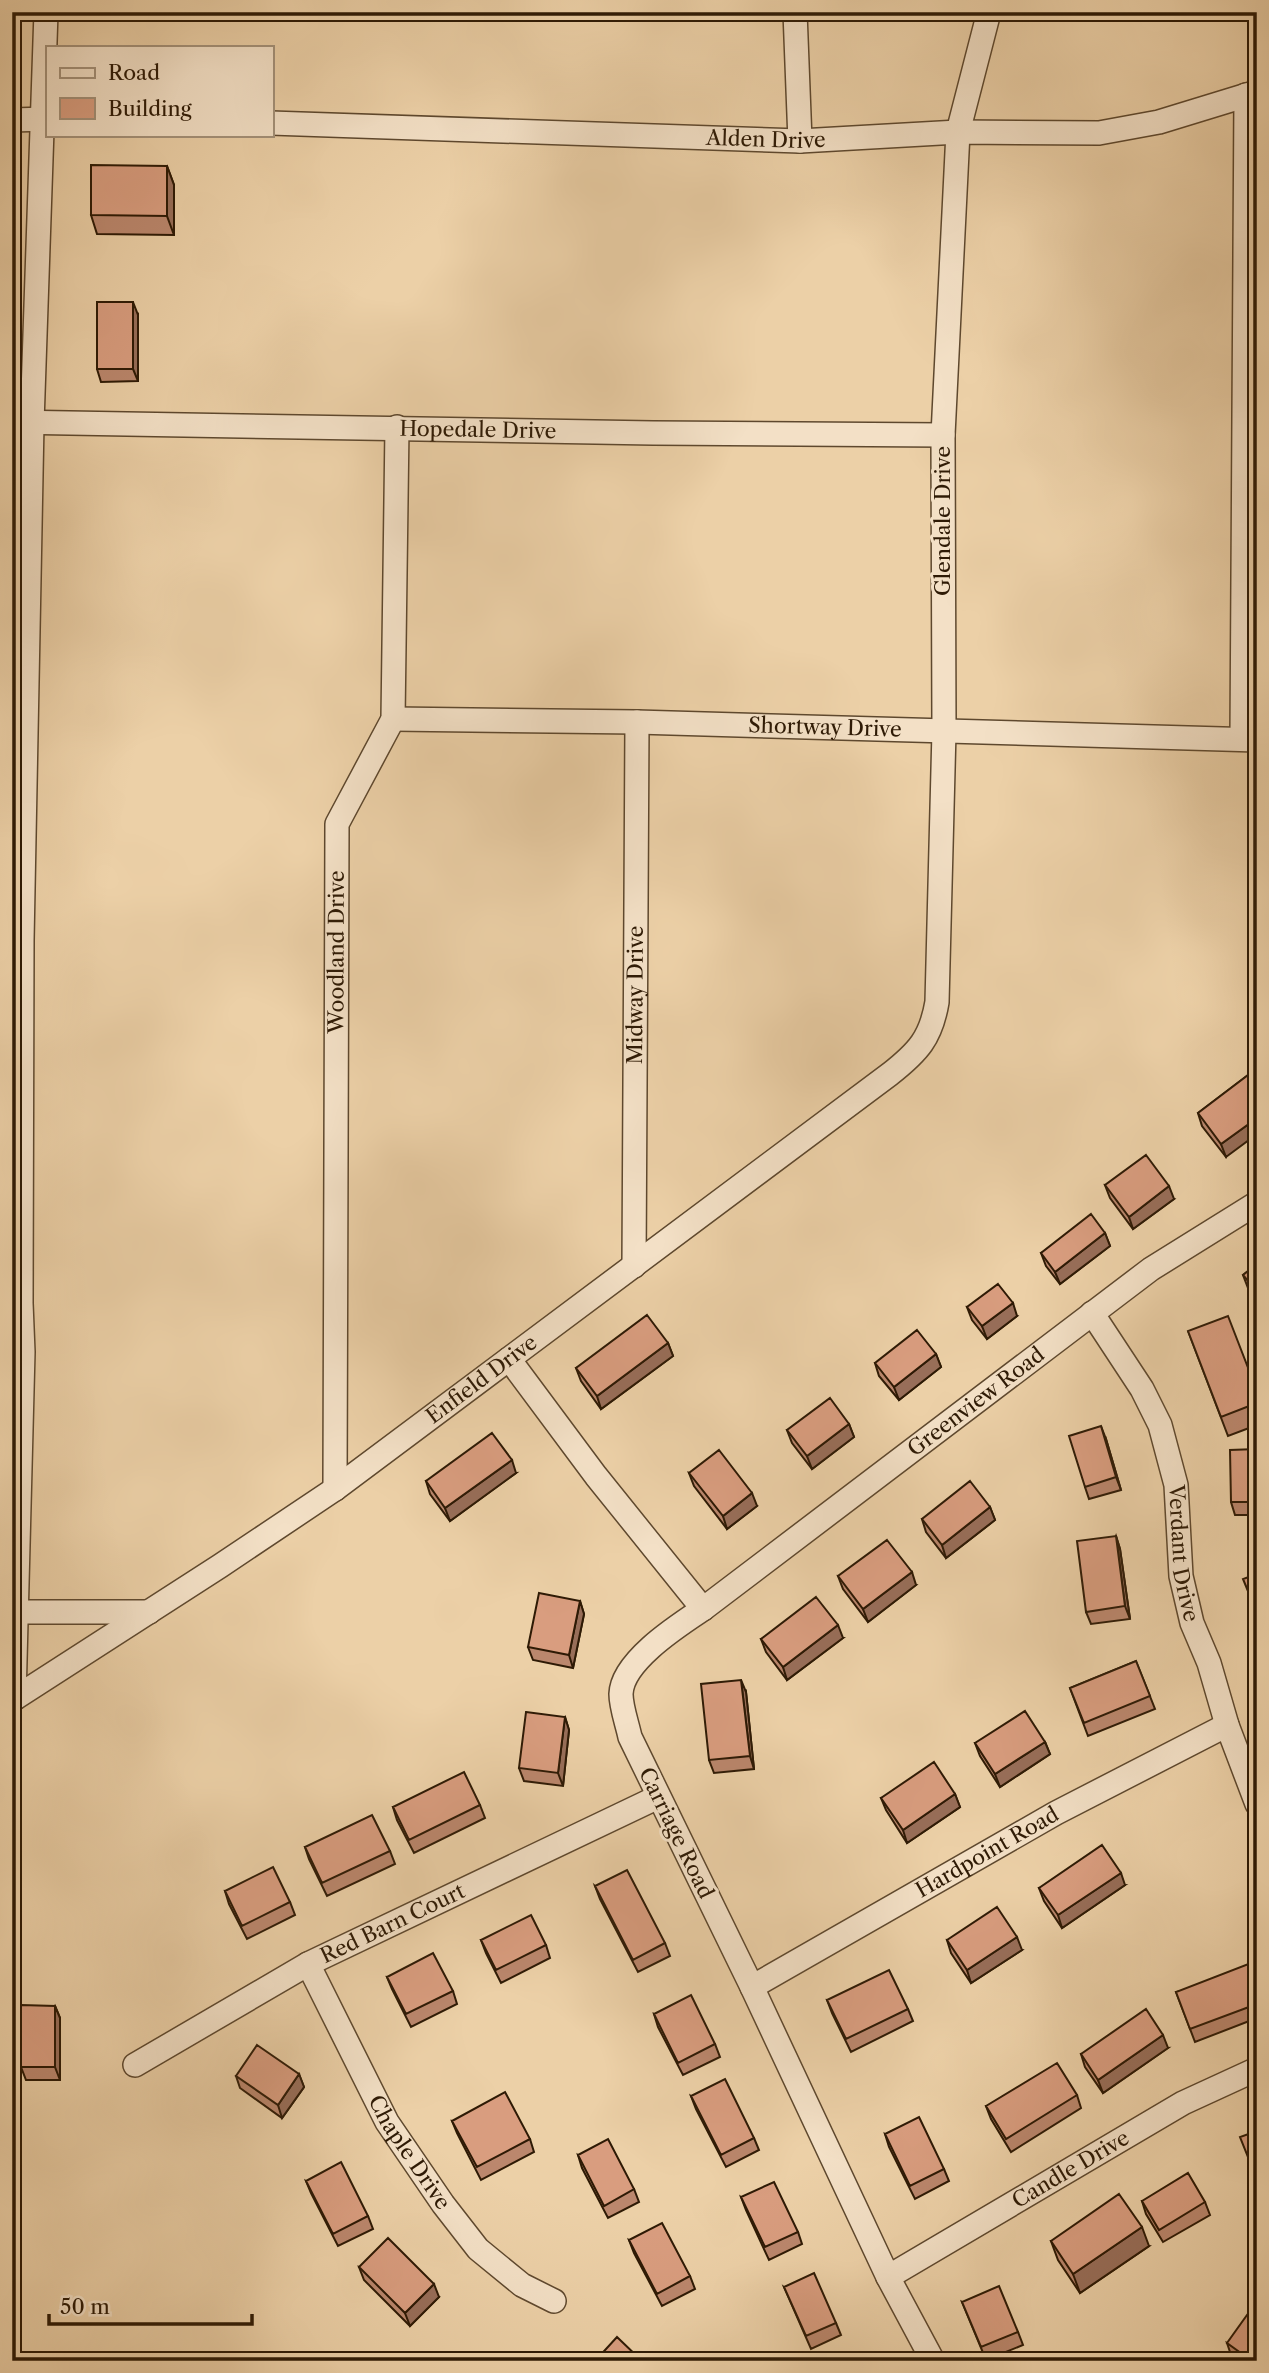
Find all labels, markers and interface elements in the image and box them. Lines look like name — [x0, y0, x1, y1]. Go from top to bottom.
legend — [46, 46, 273, 136]
text: Road — [108, 60, 160, 85]
text: Building — [108, 96, 193, 121]
street label: Alden Drive — [704, 125, 826, 153]
street label: Hopedale Drive — [399, 416, 557, 443]
street label: Glendale Drive — [930, 446, 955, 596]
street label: Shortway Drive — [748, 712, 902, 742]
street label: Woodland Drive — [323, 870, 349, 1035]
street label: Midway Drive — [622, 926, 648, 1064]
street label: Enfield Drive — [421, 1329, 542, 1428]
street label: Greenview Road — [902, 1341, 1049, 1461]
street label: Verdant Drive — [1164, 1483, 1204, 1624]
street label: Carriage Road — [634, 1763, 719, 1903]
street label: Hardpoint Road — [911, 1801, 1063, 1903]
street label: Red Barn Court — [316, 1878, 469, 1968]
street label: Chaple Drive — [364, 2091, 456, 2214]
street label: Candle Drive — [1007, 2125, 1133, 2213]
scale bar — [49, 2282, 252, 2326]
text: 50 m — [60, 2294, 110, 2319]

